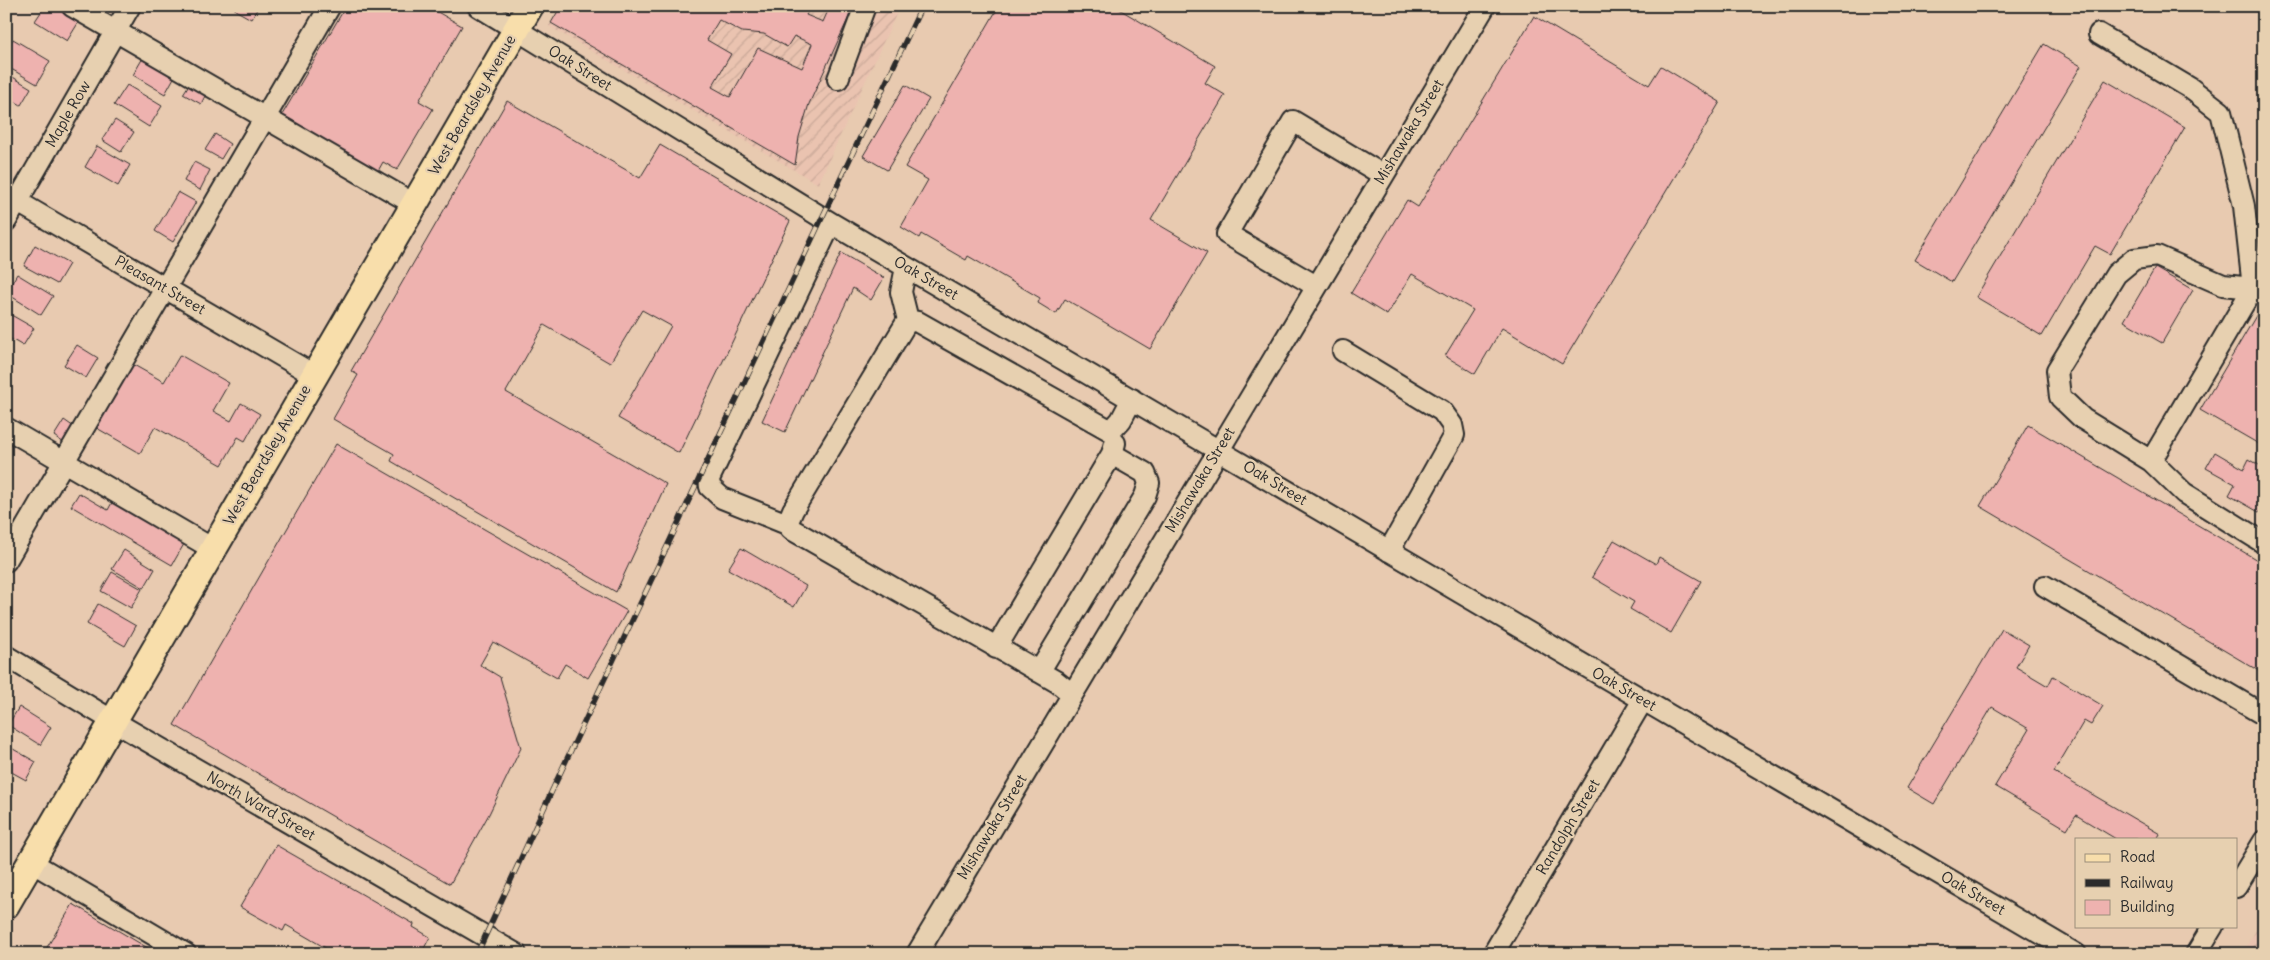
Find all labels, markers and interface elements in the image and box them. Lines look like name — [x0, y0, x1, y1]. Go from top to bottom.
street label: West Beardsley Avenue — [424, 31, 519, 178]
street label: Oak Street — [545, 41, 616, 95]
street label: Mishawaka Street — [1370, 76, 1448, 188]
street label: Maple Row — [41, 77, 94, 150]
street label: Pleasant Street — [111, 251, 209, 318]
street label: Oak Street — [891, 251, 962, 304]
street label: West Beardsley Avenue — [219, 381, 314, 528]
street label: Mishawaka Street — [1161, 424, 1239, 536]
street label: Oak Street — [1240, 456, 1311, 509]
street label: Oak Street — [1589, 662, 1660, 715]
street label: North Ward Street — [204, 767, 319, 844]
street label: Mishawaka Street — [953, 771, 1031, 883]
street label: Randolph Street — [1532, 776, 1604, 878]
legend — [2075, 838, 2238, 928]
text: Road — [2120, 847, 2155, 866]
street label: Oak Street — [1938, 866, 2009, 919]
text: Railway — [2120, 873, 2174, 892]
text: Building — [2120, 897, 2175, 916]

